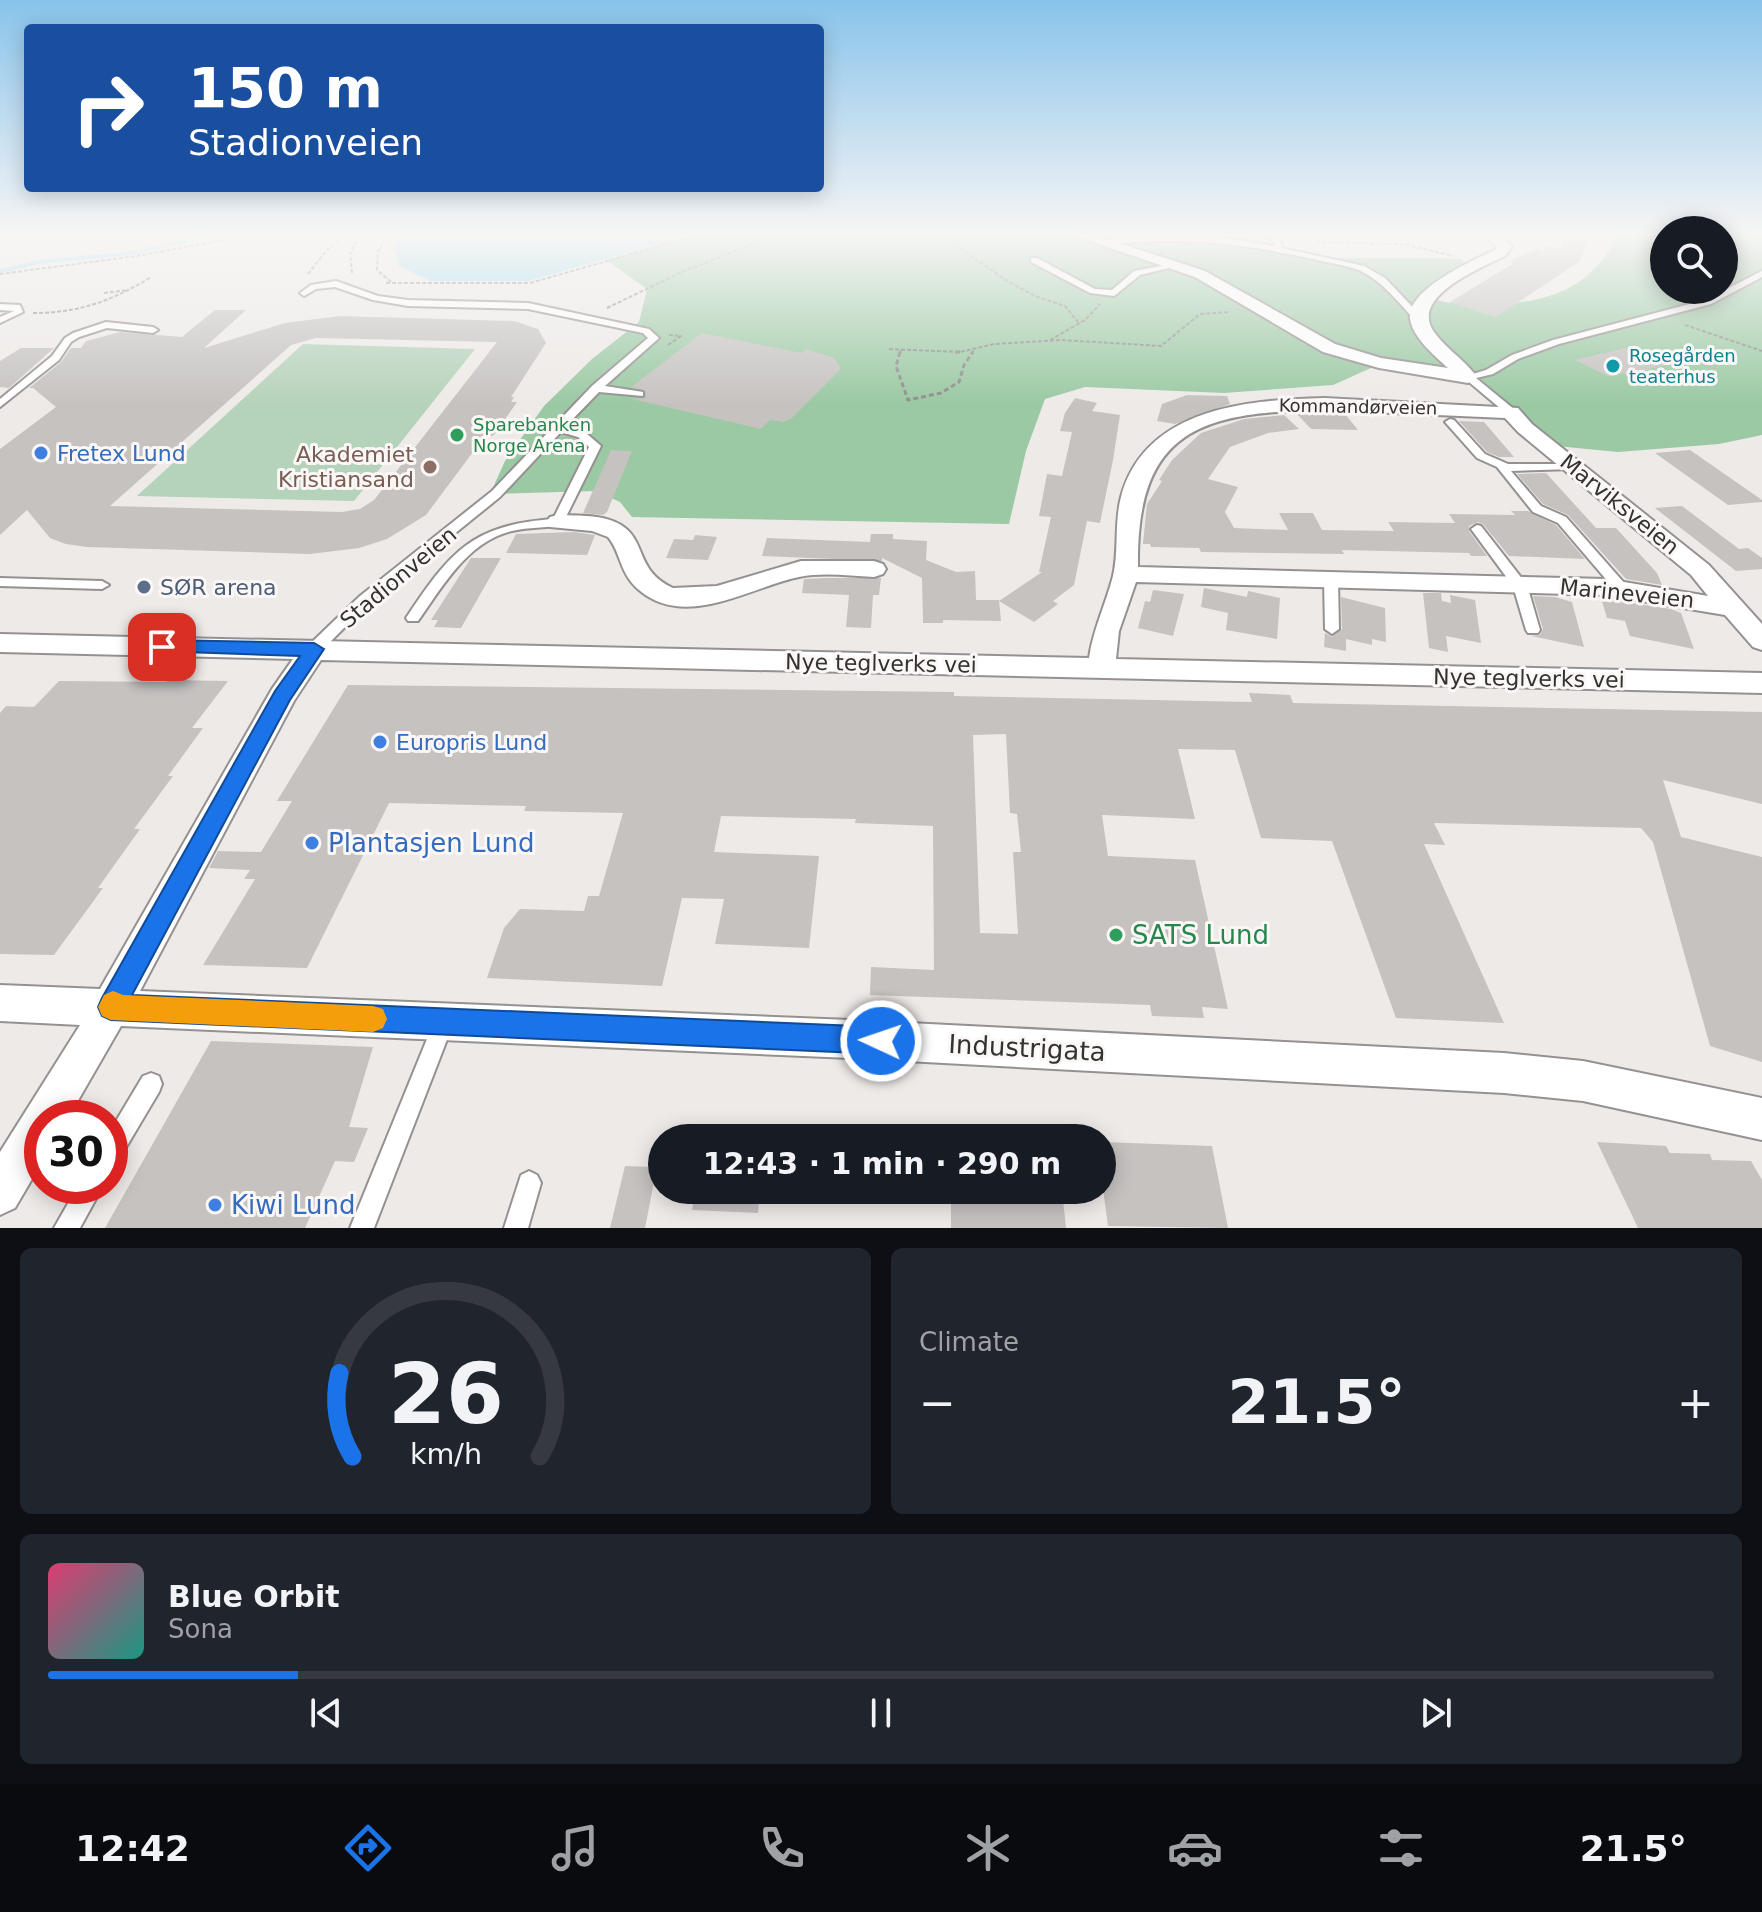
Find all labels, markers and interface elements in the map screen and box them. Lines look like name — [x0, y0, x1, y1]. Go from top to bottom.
text: 150 m — [188, 55, 383, 120]
icon: right — [56, 56, 160, 160]
text: Stadionveien — [188, 122, 423, 163]
map controls — [1650, 216, 1738, 304]
button: search — [1650, 216, 1738, 304]
place label: Rosegården teaterhus — [1629, 345, 1736, 387]
marker: Rosegården teaterhus — [1604, 357, 1622, 375]
street label: Kommandørveien — [1279, 395, 1437, 418]
place label: Sparebanken Norge Arena — [473, 414, 591, 456]
marker: Sparebanken Norge Arena — [448, 426, 466, 444]
place label: Fretex Lund — [57, 441, 186, 466]
place label: Akademiet Kristiansand — [278, 442, 414, 492]
marker: Fretex Lund — [32, 444, 50, 462]
street label: Marviksveien — [1555, 449, 1684, 560]
marker: Akademiet Kristiansand — [421, 458, 439, 476]
street label: Stadionveien — [335, 522, 461, 633]
street label: Marineveien — [1558, 574, 1696, 613]
place label: SØR arena — [160, 575, 277, 600]
marker: SØR arena — [135, 578, 153, 596]
pin — [128, 613, 196, 681]
icon: arrive — [140, 625, 184, 669]
street label: Nye teglverks vei — [785, 649, 977, 678]
street label: Nye teglverks vei — [1433, 664, 1625, 693]
place label: Europris Lund — [396, 730, 547, 755]
marker: Europris Lund — [371, 733, 389, 751]
place label: Plantasjen Lund — [328, 828, 534, 858]
marker: Plantasjen Lund — [303, 834, 321, 852]
place label: SATS Lund — [1132, 920, 1269, 950]
marker: SATS Lund — [1107, 926, 1125, 944]
position arrow — [839, 999, 923, 1083]
street label: Industrigata — [948, 1029, 1106, 1067]
speed limit sign: 30 — [24, 1100, 128, 1204]
text: 12:43 · 1 min · 290 m — [703, 1146, 1061, 1181]
place label: Kiwi Lund — [231, 1190, 356, 1220]
marker: Kiwi Lund — [206, 1196, 224, 1214]
text: Climate — [919, 1327, 1019, 1357]
text: 26 — [388, 1346, 503, 1443]
text: 21.5° — [1227, 1367, 1406, 1437]
text: − — [919, 1377, 956, 1428]
text: + — [1677, 1377, 1714, 1428]
text: km/h — [409, 1437, 482, 1471]
text: Blue Orbit — [168, 1579, 340, 1614]
text: Sona — [168, 1614, 233, 1644]
icon: previous — [304, 1691, 348, 1735]
icon: pause — [859, 1691, 903, 1735]
icon: next — [1414, 1691, 1458, 1735]
icon: directions — [340, 1820, 396, 1876]
icon: music — [547, 1820, 603, 1876]
icon: phone — [754, 1820, 810, 1876]
icon: climate — [960, 1820, 1016, 1876]
icon: car — [1167, 1820, 1223, 1876]
icon: filters — [1373, 1820, 1429, 1876]
text: 12:42 — [75, 1828, 190, 1869]
text: 21.5° — [1580, 1828, 1687, 1869]

